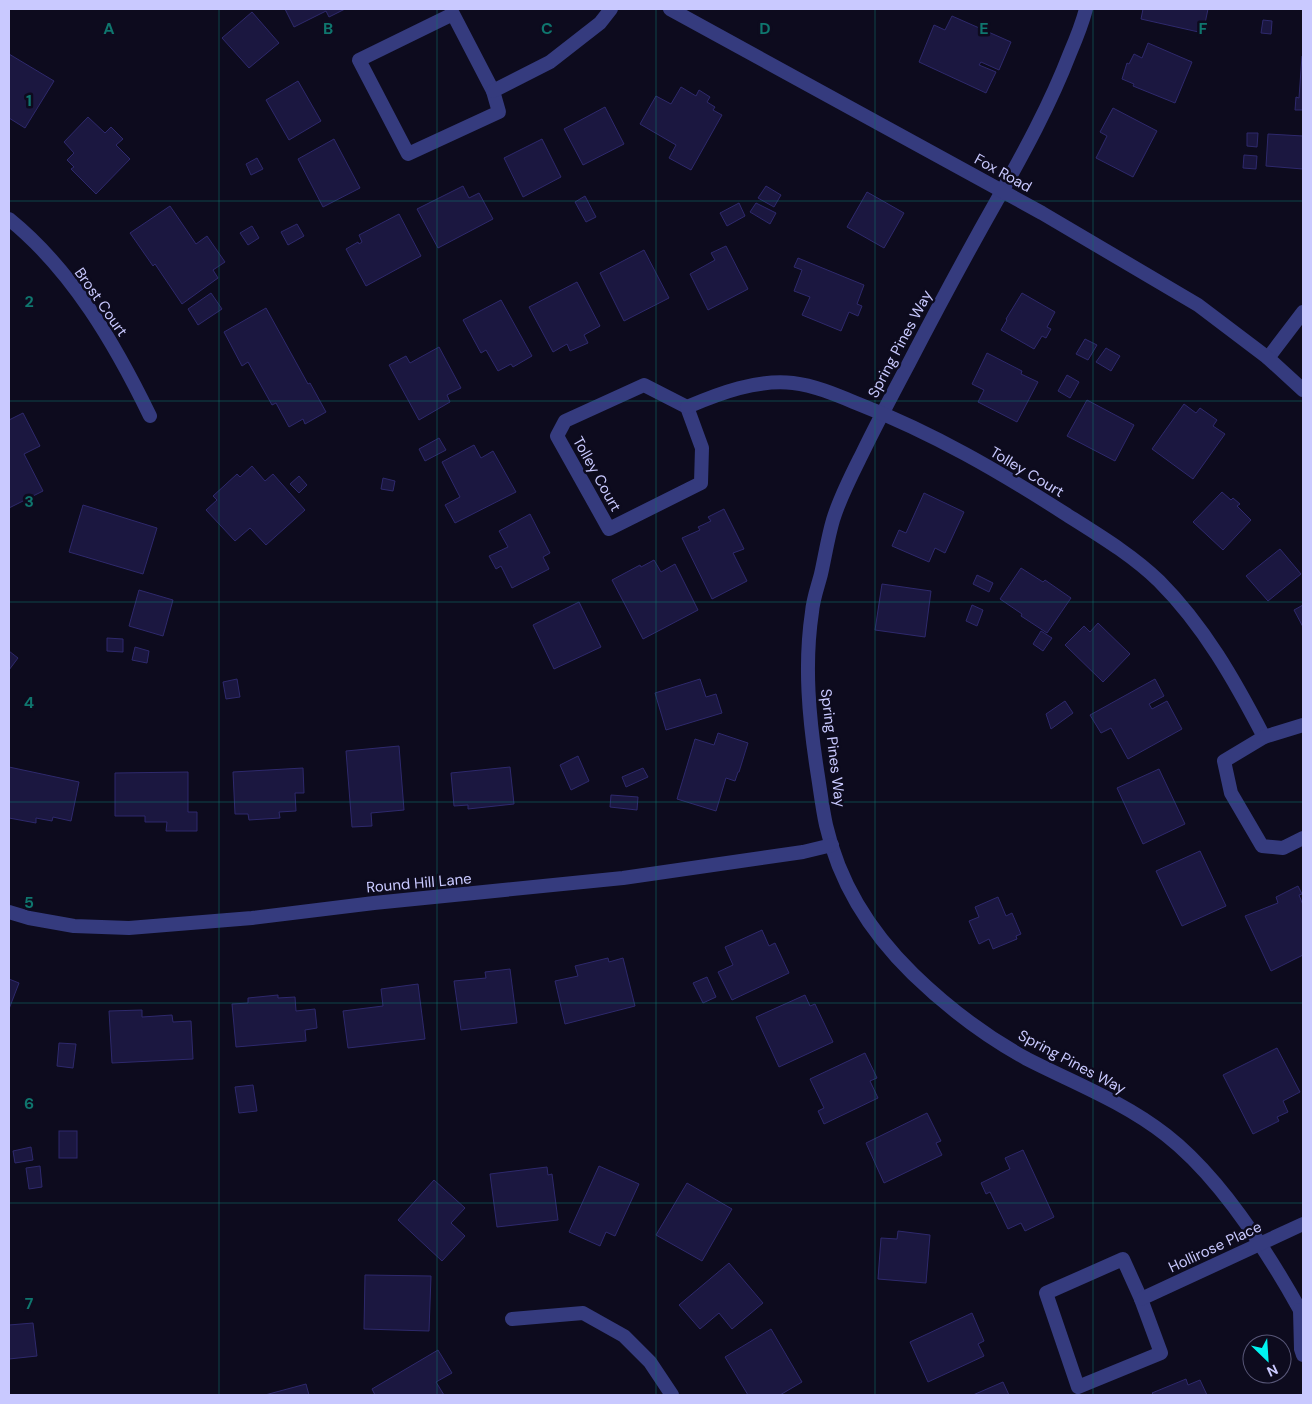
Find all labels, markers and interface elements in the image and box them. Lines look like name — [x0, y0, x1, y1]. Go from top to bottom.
text: A — [103, 18, 115, 39]
text: B — [323, 18, 333, 39]
text: C — [541, 18, 553, 39]
text: D — [759, 18, 771, 39]
text: E — [979, 18, 989, 39]
text: F — [1199, 18, 1208, 39]
text: 1 — [26, 90, 32, 111]
street label: Fox Road — [971, 149, 1035, 197]
street label: Brost Court — [70, 264, 132, 341]
street label: Spring Pines Way — [863, 286, 937, 401]
text: 2 — [24, 291, 34, 312]
street label: Tolley Court — [568, 433, 626, 515]
street label: Tolley Court — [986, 442, 1068, 502]
text: 3 — [24, 491, 34, 512]
street label: Spring Pines Way — [816, 688, 850, 809]
text: 4 — [24, 692, 34, 713]
street label: Round Hill Lane — [366, 868, 472, 898]
text: 5 — [24, 892, 34, 913]
street label: Spring Pines Way — [1015, 1025, 1130, 1099]
text: 6 — [24, 1093, 34, 1114]
street label: Hollirose Place — [1165, 1217, 1265, 1277]
text: 7 — [25, 1293, 34, 1314]
north arrow — [1242, 1334, 1292, 1384]
text: N — [1264, 1360, 1281, 1381]

